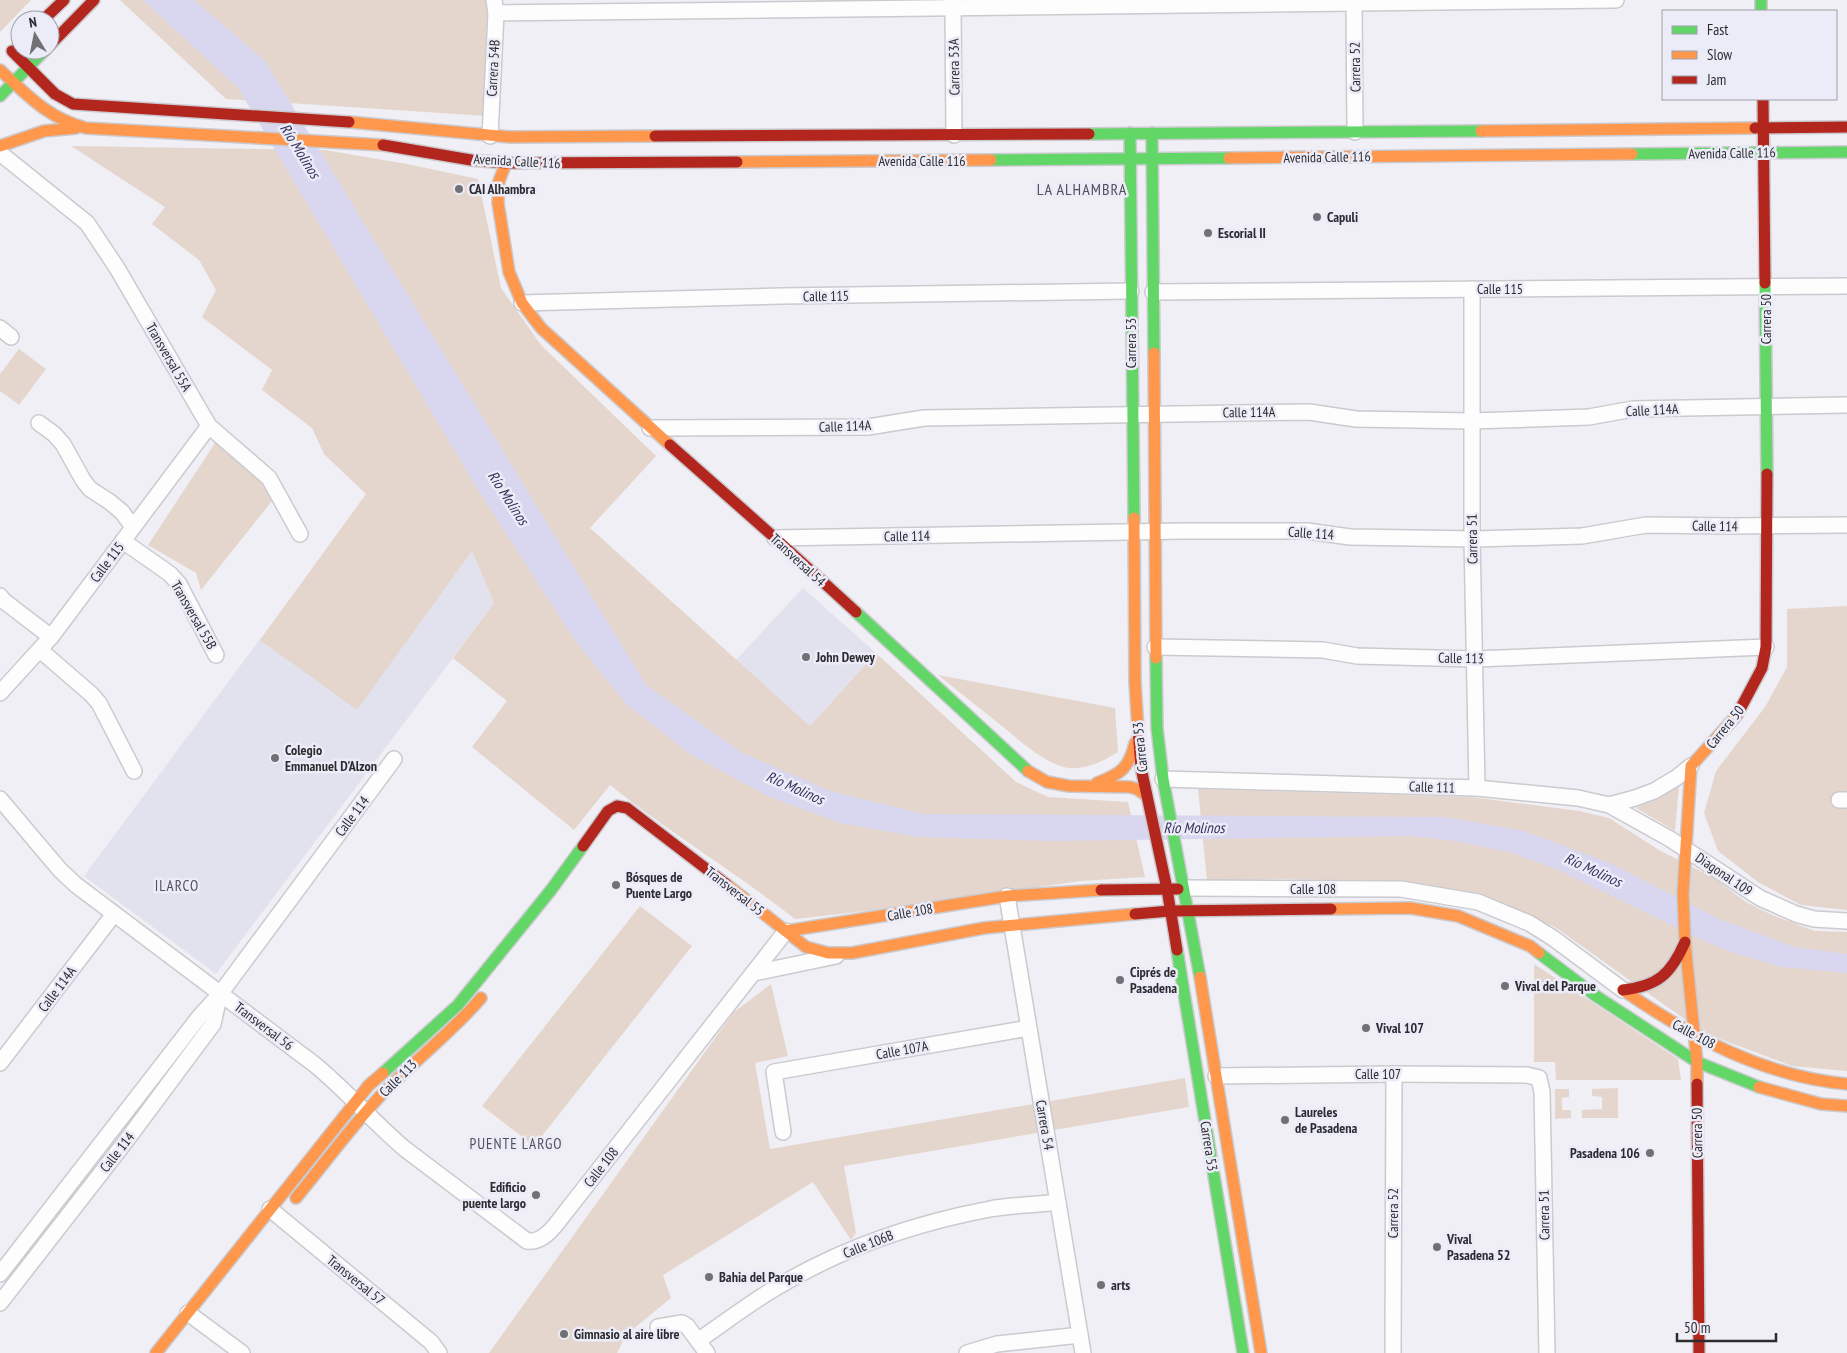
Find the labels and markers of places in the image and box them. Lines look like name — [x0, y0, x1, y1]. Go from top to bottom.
place label: CAI Alhambra — [469, 180, 536, 198]
marker: CAI Alhambra — [453, 183, 465, 195]
place label: Capuli — [1327, 208, 1358, 226]
marker: Capuli — [1311, 211, 1323, 223]
place label: Escorial II — [1218, 224, 1266, 242]
marker: Escorial II — [1202, 227, 1214, 239]
place label: John Dewey — [815, 648, 875, 666]
marker: John Dewey — [800, 651, 812, 663]
place label: Colegio Emmanuel D'Alzon — [285, 741, 377, 775]
marker: Colegio Emmanuel D'Alzon — [269, 752, 281, 764]
place label: Bósques de Puente Largo — [626, 868, 692, 902]
marker: Bósques de Puente Largo — [610, 879, 622, 891]
place label: Ciprés de Pasadena — [1130, 963, 1177, 997]
marker: Ciprés de Pasadena — [1114, 974, 1126, 986]
place label: Vival del Parque — [1514, 977, 1596, 995]
marker: Vival del Parque — [1499, 980, 1511, 992]
place label: Vival 107 — [1375, 1019, 1424, 1037]
marker: Vival 107 — [1360, 1022, 1372, 1034]
place label: Laureles de Pasadena — [1295, 1103, 1357, 1137]
marker: Laureles de Pasadena — [1279, 1114, 1291, 1126]
place label: Pasadena 106 — [1570, 1144, 1640, 1162]
marker: Pasadena 106 — [1644, 1147, 1656, 1159]
place label: Edificio puente largo — [463, 1178, 526, 1212]
marker: Edificio puente largo — [530, 1189, 542, 1201]
place label: Vival Pasadena 52 — [1446, 1230, 1510, 1264]
marker: Vival Pasadena 52 — [1431, 1241, 1443, 1253]
place label: Bahia del Parque — [719, 1268, 803, 1286]
marker: Bahia del Parque — [703, 1271, 715, 1283]
place label: arts — [1111, 1276, 1130, 1294]
marker: arts — [1095, 1279, 1107, 1291]
place label: Gimnasio al aire libre — [574, 1325, 679, 1343]
marker: Gimnasio al aire libre — [558, 1328, 570, 1340]

